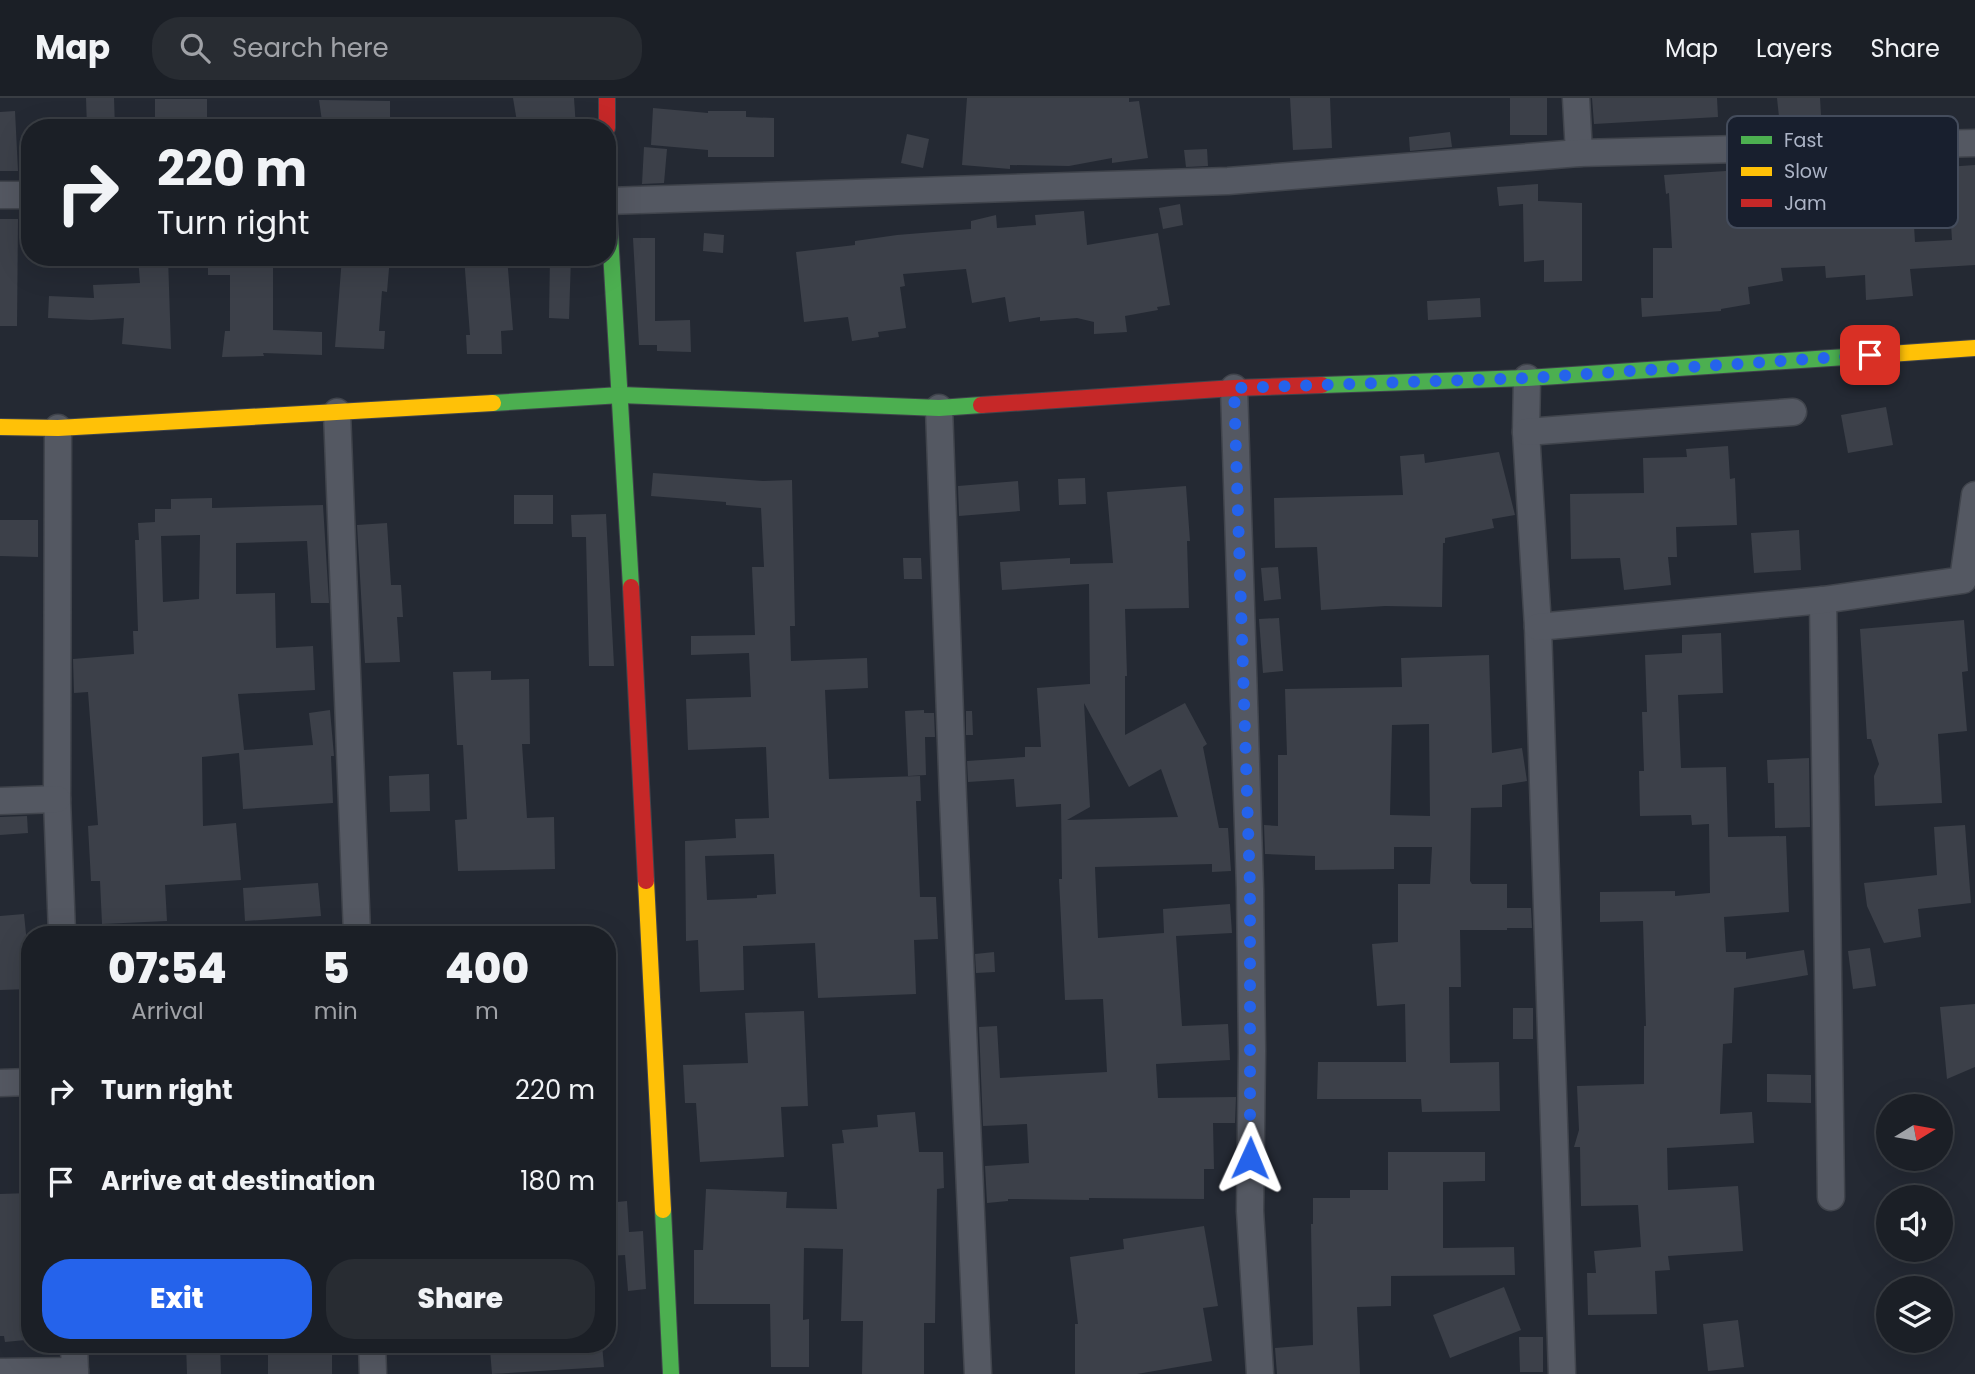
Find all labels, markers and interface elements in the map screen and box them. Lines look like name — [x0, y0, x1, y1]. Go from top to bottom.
search box — [152, 17, 642, 80]
text: Map — [35, 24, 110, 71]
icon: search — [176, 29, 214, 67]
text: Search here — [232, 30, 389, 66]
text: Map — [1665, 32, 1718, 65]
text: Layers — [1756, 32, 1832, 65]
text: Share — [1870, 32, 1940, 65]
legend — [1727, 116, 1958, 228]
text: Fast — [1784, 127, 1823, 154]
text: 220 m — [157, 135, 307, 203]
icon: right — [42, 147, 133, 238]
text: Slow — [1784, 158, 1828, 185]
text: Jam — [1784, 190, 1826, 217]
text: Turn right — [157, 200, 309, 245]
pin — [1840, 325, 1900, 385]
icon: arrive — [1851, 336, 1889, 374]
text: 07:54 — [108, 939, 227, 998]
text: 5 — [322, 939, 350, 998]
text: 400 — [445, 939, 529, 998]
text: Arrival — [131, 995, 204, 1027]
text: min — [314, 995, 358, 1027]
text: m — [475, 995, 499, 1027]
icon: right — [42, 1072, 80, 1110]
text: Turn right — [101, 1072, 233, 1108]
text: 220 m — [515, 1072, 595, 1108]
north arrow — [1876, 1094, 1953, 1171]
map controls — [1876, 1094, 1953, 1353]
position arrow — [1213, 1121, 1287, 1195]
icon: arrive — [42, 1163, 80, 1201]
text: Arrive at destination — [101, 1163, 376, 1199]
text: 180 m — [520, 1163, 595, 1199]
button: sound — [1876, 1185, 1953, 1262]
button: Exit — [42, 1259, 312, 1339]
button: Share — [326, 1259, 595, 1339]
button: layers — [1876, 1276, 1953, 1353]

